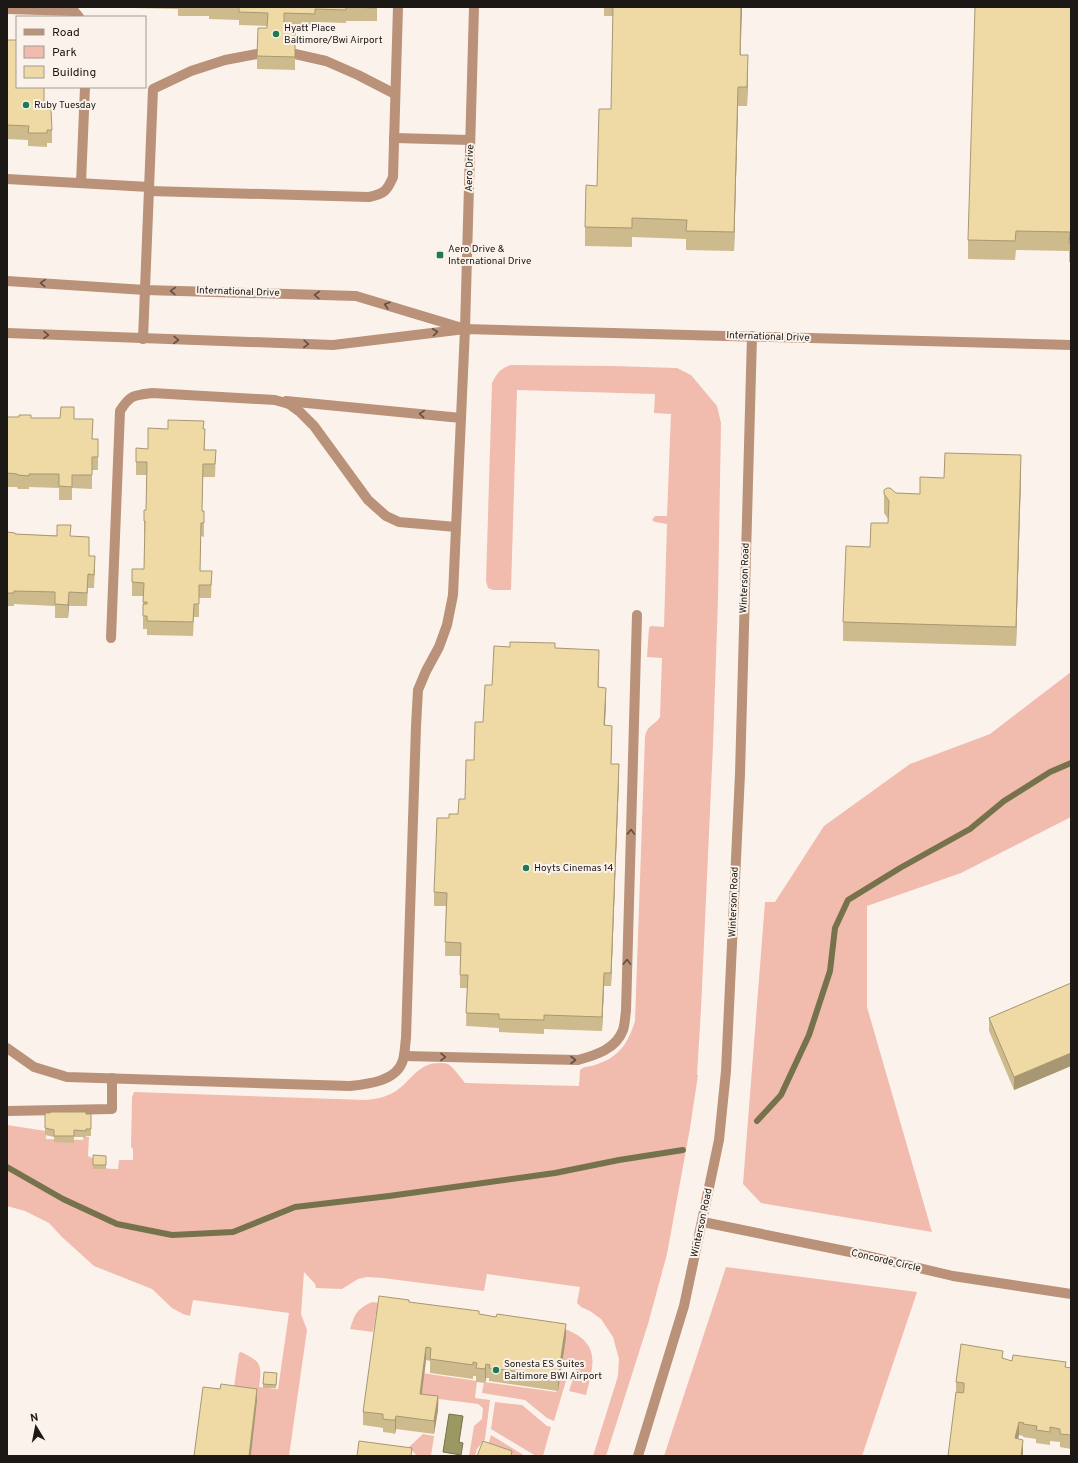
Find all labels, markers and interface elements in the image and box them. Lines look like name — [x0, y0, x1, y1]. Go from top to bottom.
legend — [16, 16, 146, 88]
place label: Hyatt Place Baltimore/Bwi Airport — [284, 22, 383, 47]
text: Road — [52, 25, 80, 41]
marker: Hyatt Place Baltimore/Bwi Airport — [271, 29, 281, 39]
text: Park — [52, 45, 77, 61]
text: Building — [52, 65, 96, 81]
place label: Ruby Tuesday — [34, 99, 96, 112]
marker: Ruby Tuesday — [21, 100, 31, 110]
street label: Aero Drive — [463, 144, 477, 192]
place label: Aero Drive & International Drive — [448, 243, 531, 268]
marker: Aero Drive & International Drive — [435, 250, 445, 260]
one-way arrow — [40, 279, 46, 288]
street label: International Drive — [196, 284, 280, 300]
one-way arrow — [170, 286, 176, 295]
one-way arrow — [314, 290, 320, 299]
one-way arrow — [384, 301, 391, 310]
one-way arrow — [432, 328, 438, 337]
street label: International Drive — [726, 329, 810, 345]
one-way arrow — [43, 331, 49, 340]
one-way arrow — [173, 336, 179, 344]
one-way arrow — [303, 340, 309, 349]
one-way arrow — [419, 410, 425, 419]
street label: Winterson Road — [737, 542, 753, 614]
one-way arrow — [627, 829, 635, 835]
place label: Hoyts Cinemas 14 — [534, 862, 614, 875]
marker: Hoyts Cinemas 14 — [521, 863, 531, 873]
street label: Winterson Road — [726, 866, 742, 938]
one-way arrow — [623, 959, 631, 965]
one-way arrow — [440, 1052, 446, 1061]
one-way arrow — [570, 1056, 576, 1064]
street label: Winterson Road — [688, 1187, 716, 1259]
street label: Concorde Circle — [850, 1247, 922, 1275]
place label: Sonesta ES Suites Baltimore BWI Airport — [504, 1358, 602, 1383]
marker: Sonesta ES Suites Baltimore BWI Airport — [491, 1365, 501, 1375]
north arrow — [16, 1407, 56, 1447]
text: N — [29, 1411, 40, 1426]

